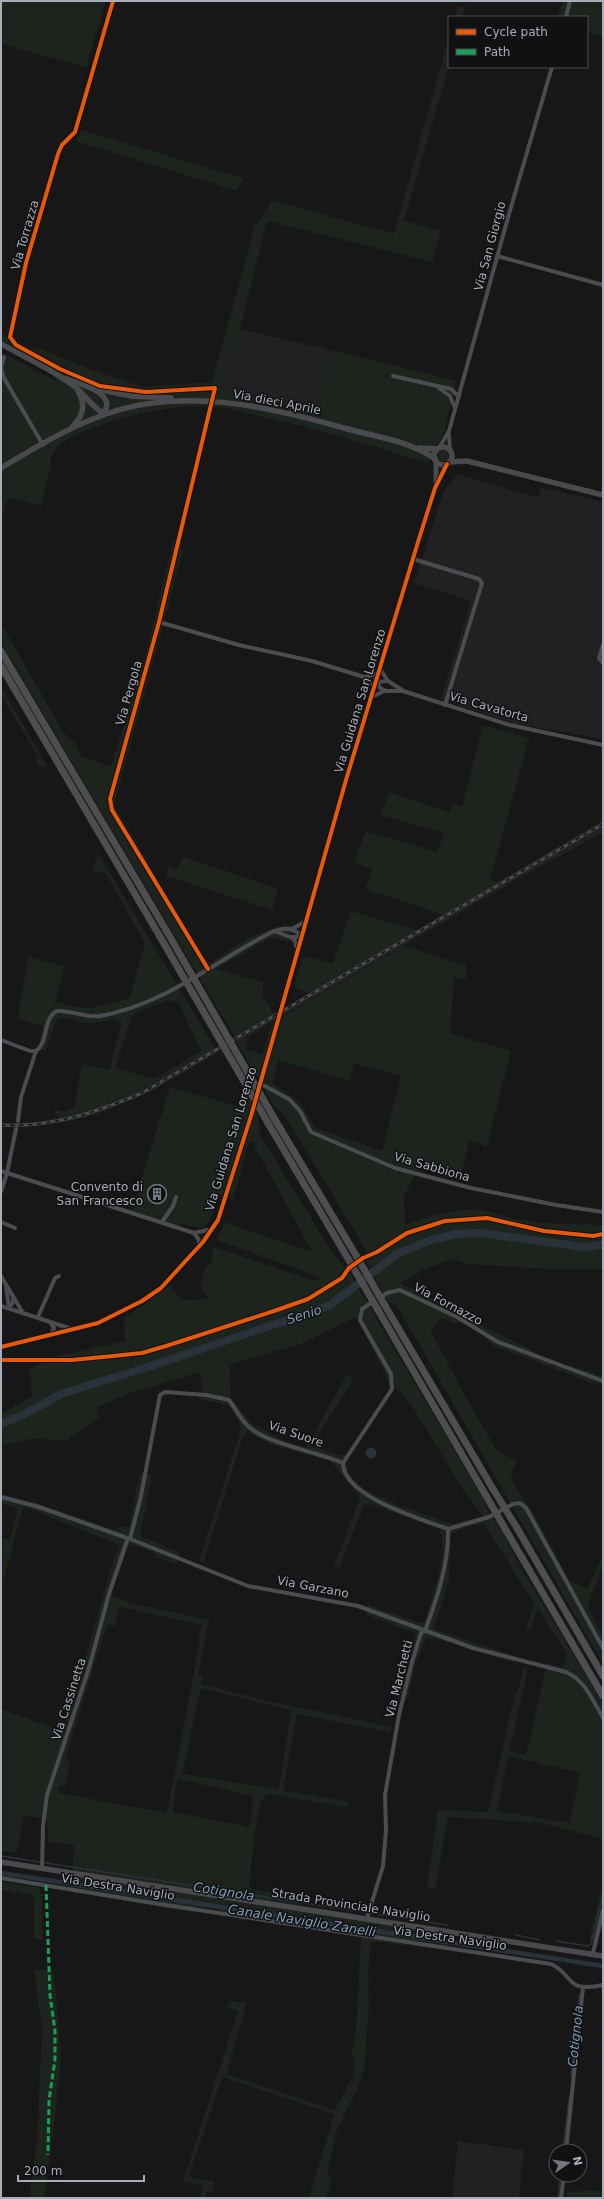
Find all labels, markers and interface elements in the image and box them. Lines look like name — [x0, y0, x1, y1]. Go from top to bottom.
legend — [448, 16, 588, 68]
text: Cycle path — [484, 25, 548, 39]
text: Path — [484, 45, 510, 59]
street label: Via Torrazza — [8, 198, 42, 272]
street label: Via San Giorgio — [471, 200, 509, 292]
street label: Via dieci Aprile — [232, 387, 322, 417]
street label: Via Guidana San Lorenzo — [331, 627, 389, 775]
street label: Via Pergola — [113, 659, 145, 727]
street label: Via Cavatorta — [448, 689, 530, 725]
street label: Via Guidana San Lorenzo — [202, 1065, 260, 1213]
street label: Via Sabbiona — [392, 1149, 472, 1185]
place label: Convento di San Francesco — [57, 1180, 143, 1208]
building icon: Convento di San Francesco — [146, 1183, 168, 1205]
street label: Via Fornazzo — [411, 1280, 485, 1328]
water label: Senio — [285, 1302, 324, 1327]
street label: Via Suore — [267, 1418, 325, 1450]
street label: Via Garzano — [276, 1573, 350, 1601]
street label: Via Marchetti — [383, 1639, 415, 1719]
street label: Via Cassinetta — [49, 1656, 89, 1742]
street label: Via Destra Naviglio — [60, 1871, 176, 1903]
water label: Cotignola — [192, 1879, 256, 1904]
street label: Strada Provinciale Naviglio — [271, 1886, 431, 1924]
water label: Canale Naviglio Zanelli — [227, 1901, 377, 1940]
street label: Via Destra Naviglio — [392, 1923, 508, 1953]
water label: Cotignola — [565, 2005, 586, 2068]
north arrow — [548, 2143, 588, 2183]
text: N — [570, 2155, 585, 2167]
scale bar — [18, 2157, 144, 2183]
text: 200 m — [24, 2164, 62, 2178]

